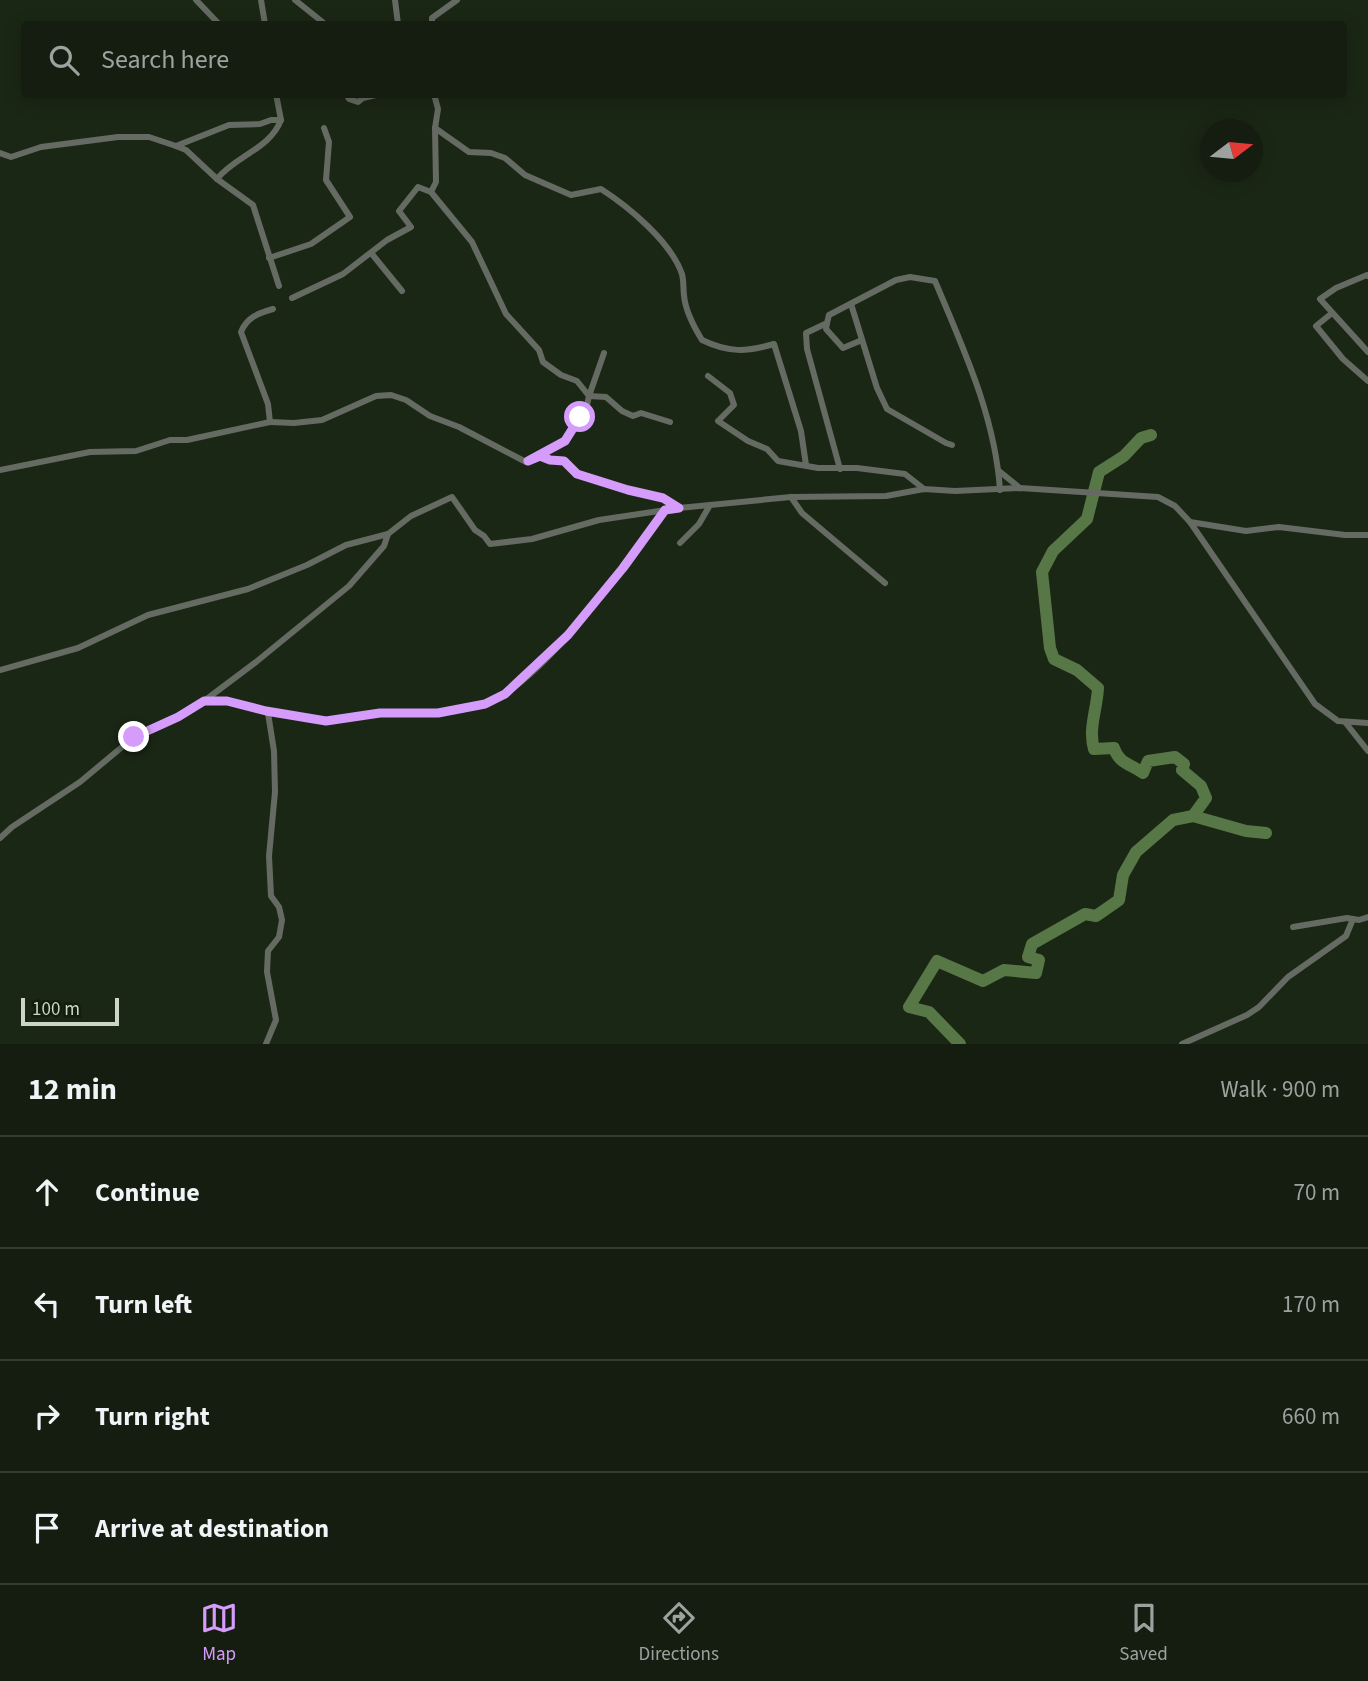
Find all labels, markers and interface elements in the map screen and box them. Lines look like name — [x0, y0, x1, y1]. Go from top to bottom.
search box — [21, 21, 1347, 98]
icon: search — [45, 41, 83, 79]
text: Search here — [101, 41, 229, 78]
north arrow — [1200, 119, 1263, 182]
route start — [564, 401, 595, 432]
route end — [118, 721, 149, 752]
scale bar — [21, 995, 119, 1027]
text: 100 m — [32, 996, 80, 1023]
text: 12 min — [28, 1068, 117, 1111]
text: Walk · 900 m — [1221, 1073, 1340, 1106]
icon: ahead — [28, 1173, 66, 1211]
text: Continue — [95, 1174, 200, 1211]
text: 70 m — [1293, 1176, 1340, 1209]
icon: left — [28, 1285, 66, 1323]
text: Turn left — [95, 1286, 192, 1323]
text: 170 m — [1282, 1288, 1340, 1321]
icon: right — [28, 1397, 66, 1435]
text: Turn right — [95, 1398, 210, 1435]
text: 660 m — [1282, 1400, 1340, 1433]
icon: arrive — [28, 1509, 66, 1547]
text: Arrive at destination — [95, 1510, 329, 1547]
tab: Map — [200, 1599, 238, 1668]
tab: Directions — [639, 1599, 719, 1668]
tab: Saved — [1119, 1599, 1168, 1668]

